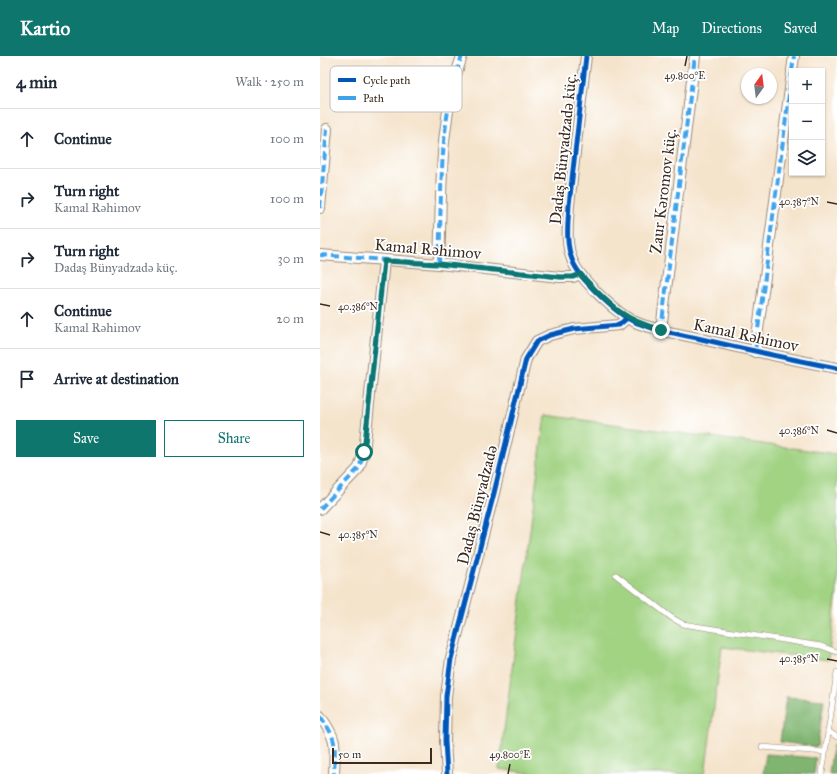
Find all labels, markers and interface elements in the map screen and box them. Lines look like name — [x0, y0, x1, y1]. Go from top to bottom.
text: Kartio — [20, 17, 70, 40]
text: Map — [652, 20, 679, 37]
text: Directions — [701, 20, 762, 37]
text: Saved — [784, 20, 817, 37]
legend — [330, 66, 462, 112]
north arrow — [741, 68, 777, 104]
map controls — [789, 68, 825, 176]
button: + — [789, 68, 825, 104]
text: 49.800°E — [665, 70, 705, 82]
text: 4 min — [16, 72, 57, 93]
street label: Dadaş Bünyadzadə küç. — [546, 72, 580, 226]
text: Walk · 250 m — [235, 74, 304, 90]
text: Cycle path — [363, 74, 410, 87]
text: Path — [363, 92, 384, 105]
button: − — [789, 104, 825, 140]
street label: Zaur Kəromov küç. — [646, 127, 680, 255]
icon: ahead — [16, 128, 38, 150]
text: Continue — [54, 130, 112, 148]
text: 100 m — [270, 131, 304, 147]
button: layers — [789, 140, 825, 176]
text: Turn right — [54, 182, 119, 200]
icon: right — [16, 188, 38, 210]
text: 100 m — [270, 191, 304, 207]
text: 40.387°N — [779, 196, 820, 208]
text: Kamal Rəhimov — [54, 200, 141, 216]
street label: Kamal Rəhimov — [374, 235, 483, 263]
text: Turn right — [54, 242, 119, 260]
icon: right — [16, 248, 38, 270]
text: 30 m — [278, 251, 304, 267]
text: Dadaş Bünyadzadə küç. — [54, 260, 177, 276]
text: 40.386°N — [338, 301, 379, 313]
text: Continue — [54, 302, 112, 320]
icon: ahead — [16, 308, 38, 330]
text: 20 m — [276, 311, 304, 327]
street label: Kamal Rəhimov — [692, 315, 801, 356]
text: Kamal Rəhimov — [54, 320, 141, 336]
route end — [652, 321, 670, 339]
icon: arrive — [16, 368, 38, 390]
text: Arrive at destination — [54, 370, 179, 388]
button: Save — [16, 420, 156, 457]
button: Share — [164, 420, 304, 457]
text: 40.386°N — [779, 425, 820, 437]
route start — [355, 443, 373, 461]
street label: Dadaş Bünyadzadə — [453, 443, 501, 567]
text: 40.385°N — [338, 529, 378, 541]
text: 40.385°N — [779, 653, 819, 665]
scale bar — [332, 746, 432, 765]
text: 50 m — [338, 748, 361, 761]
text: 49.800°E — [490, 749, 530, 761]

